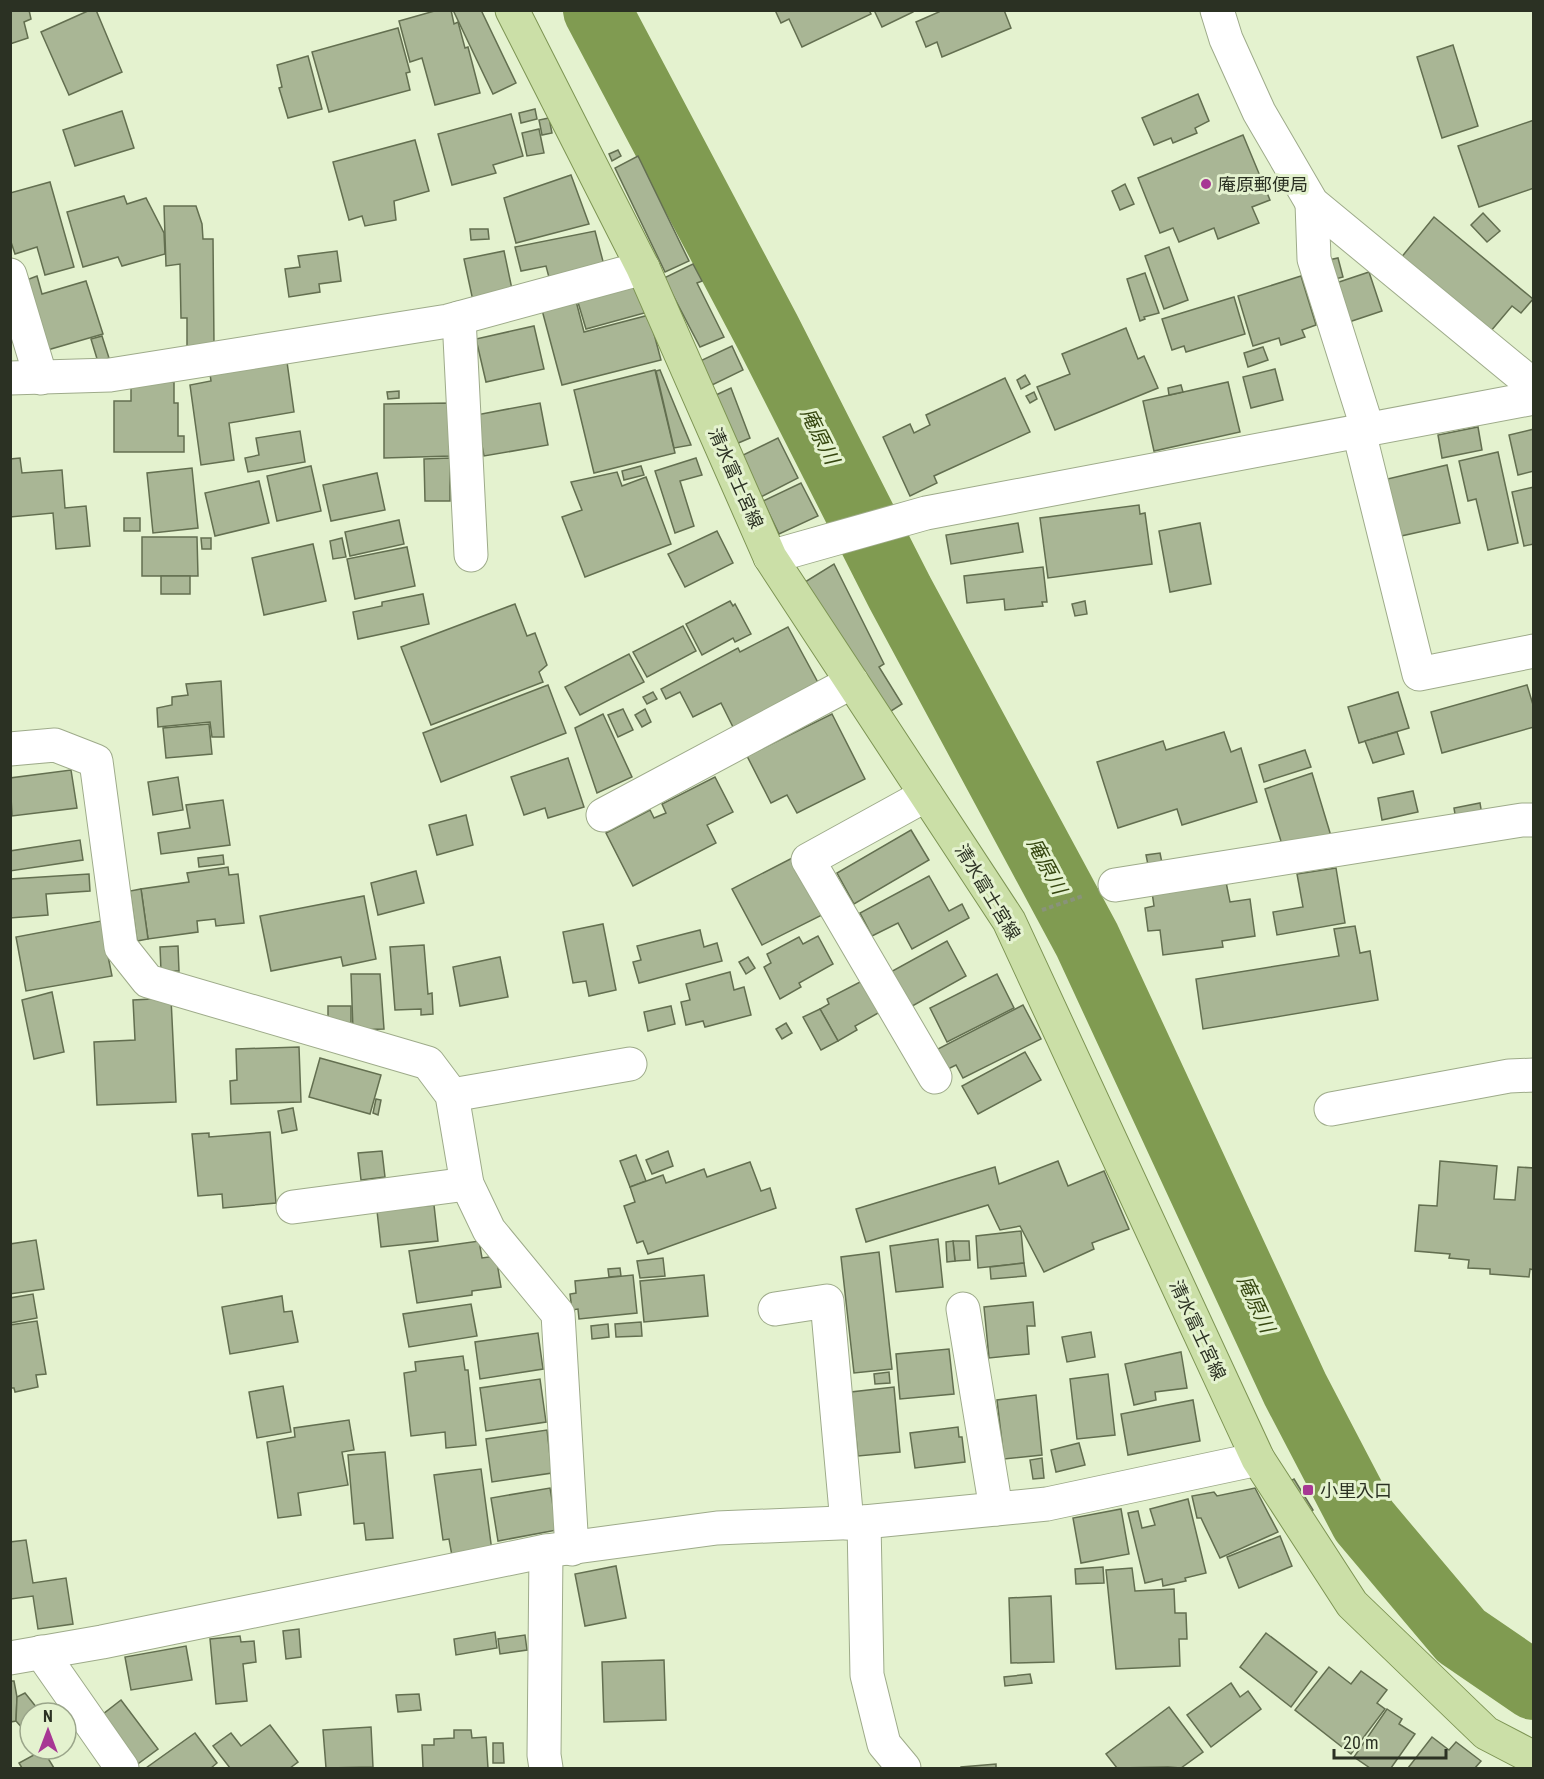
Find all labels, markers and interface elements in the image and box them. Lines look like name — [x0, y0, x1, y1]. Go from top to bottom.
place label: 庵原郵便局 — [1218, 174, 1308, 195]
marker: 庵原郵便局 — [1199, 177, 1213, 191]
water label: 庵原川 — [796, 404, 845, 470]
street label: 清水富士宮線 — [704, 424, 768, 532]
water label: 庵原川 — [1022, 834, 1073, 900]
street label: 清水富士宮線 — [951, 840, 1025, 944]
water label: 庵原川 — [1232, 1272, 1280, 1338]
street label: 清水富士宮線 — [1166, 1277, 1230, 1383]
place label: 小里入口 — [1320, 1480, 1392, 1501]
marker: 小里入口 — [1301, 1483, 1315, 1497]
north arrow — [18, 1701, 78, 1761]
text: N — [43, 1707, 53, 1726]
scale bar — [1334, 1722, 1446, 1760]
text: 20 m — [1343, 1732, 1378, 1753]

